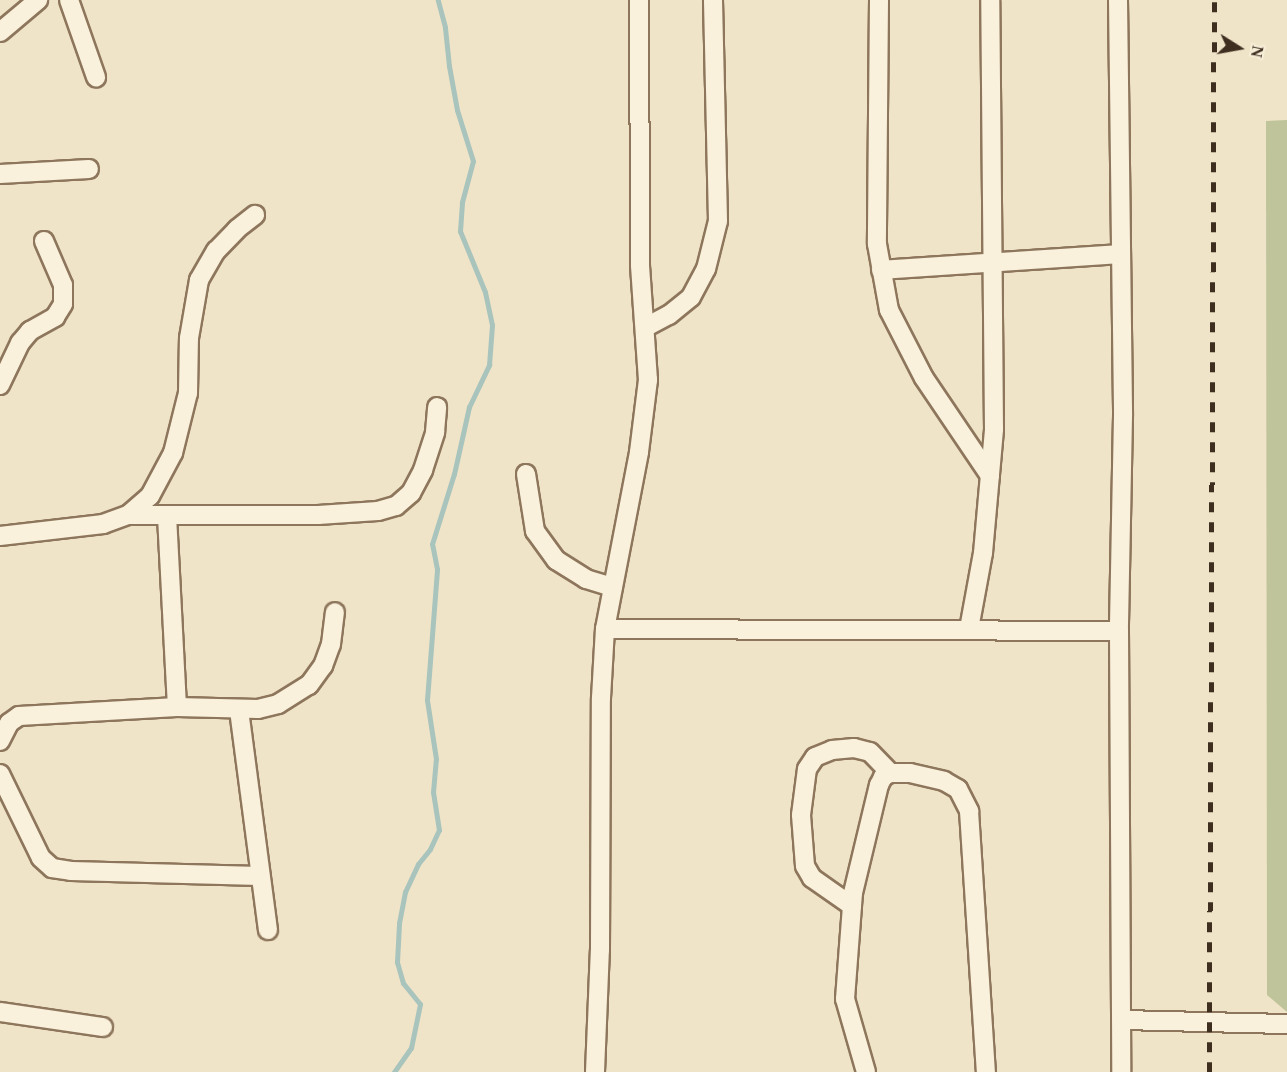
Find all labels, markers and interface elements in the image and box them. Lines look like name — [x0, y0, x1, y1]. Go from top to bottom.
north arrow — [1209, 18, 1269, 78]
text: N — [1248, 44, 1267, 59]

